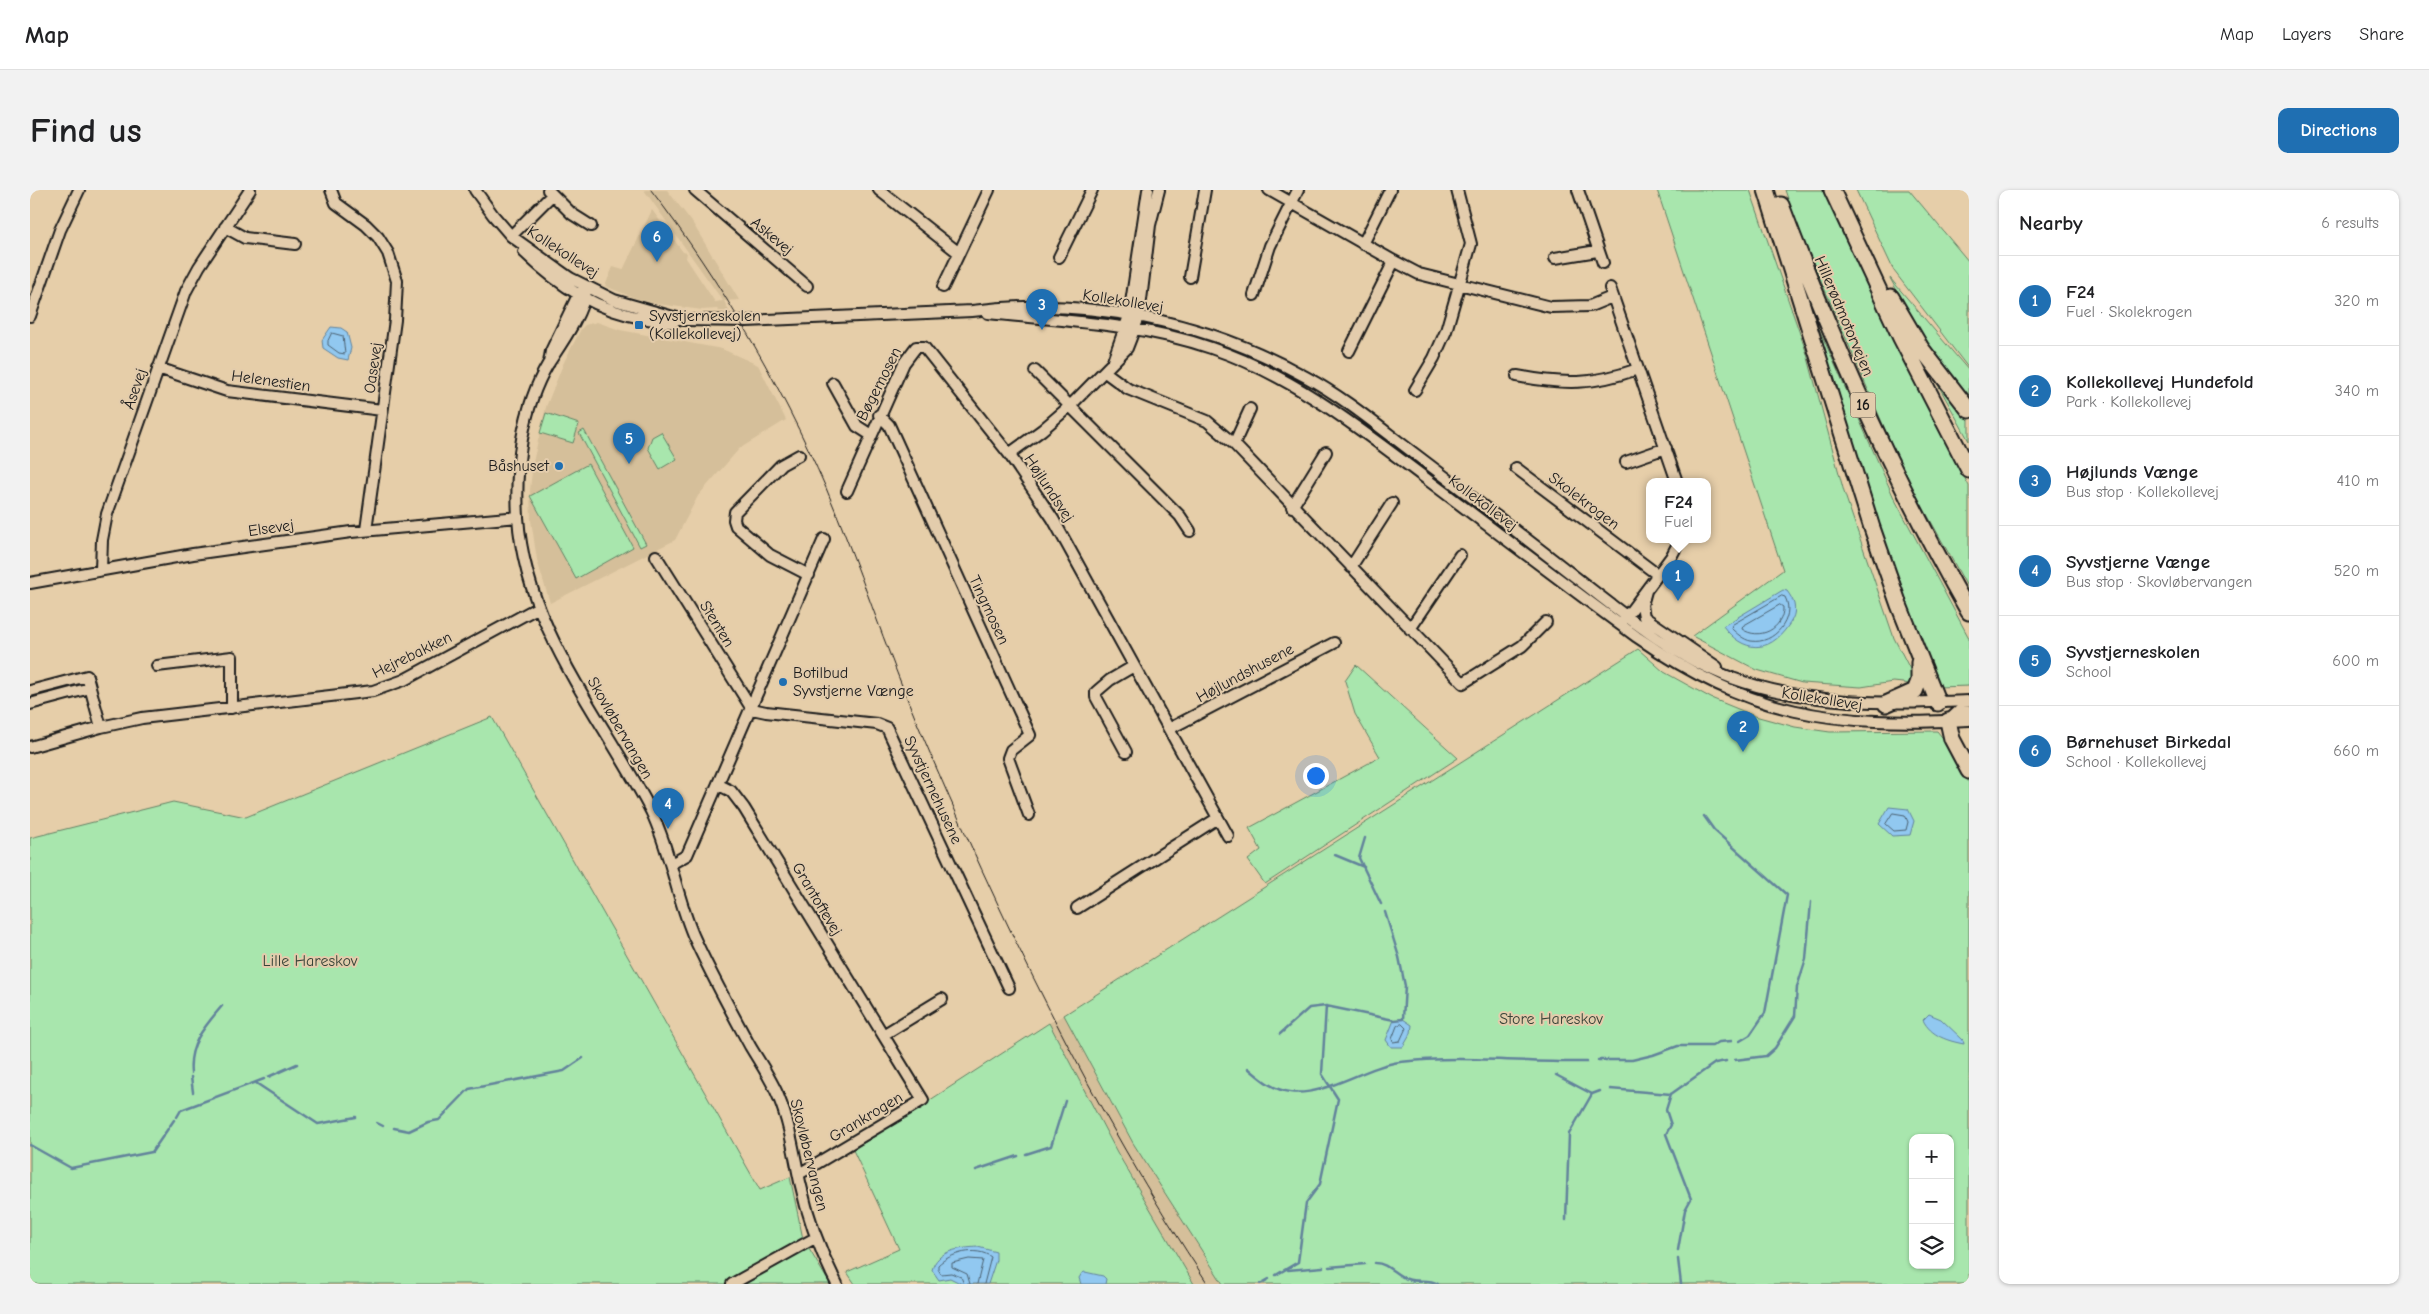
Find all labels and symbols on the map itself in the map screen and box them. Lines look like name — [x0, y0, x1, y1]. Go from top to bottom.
street label: Askevej — [747, 213, 797, 259]
pin: 6 — [641, 221, 673, 262]
street label: Kollekollevej — [524, 222, 602, 282]
street label: Hillerødmotorvejen — [1811, 253, 1877, 379]
street label: Kollekollevej — [1081, 286, 1165, 316]
pin: 3 — [1026, 289, 1058, 330]
place label: Syvstjerneskolen (Kollekollevej) — [649, 307, 761, 343]
marker: Syvstjerneskolen (Kollekollevej) — [633, 319, 645, 331]
street label: Oasevej — [361, 341, 385, 395]
street label: Bøgemosen — [853, 344, 905, 424]
street label: Åsevej — [119, 366, 150, 412]
street label: Helenestien — [230, 367, 312, 395]
road number: 16 — [1850, 392, 1876, 418]
pin: 5 — [613, 423, 645, 464]
street label: Højlundsvej — [1020, 451, 1078, 525]
place label: Båshuset — [488, 457, 549, 475]
marker: Båshuset — [553, 460, 565, 472]
street label: Skolekrogen — [1545, 469, 1623, 533]
street label: Kollekollevej — [1445, 471, 1521, 535]
street label: Elsevej — [247, 516, 295, 540]
pin: 1 — [1662, 560, 1694, 601]
street label: Tingmosen — [965, 572, 1013, 648]
street label: Stenten — [696, 598, 738, 650]
street label: Hejrebakken — [369, 628, 455, 682]
street label: Højlundshusene — [1193, 640, 1297, 706]
place label: Botilbud Syvstjerne Vænge — [793, 664, 914, 700]
street label: Skovløbervangen — [583, 674, 657, 782]
marker: Botilbud Syvstjerne Vænge — [777, 676, 789, 688]
street label: Kollekollevej — [1780, 684, 1864, 714]
pin: 2 — [1727, 711, 1759, 752]
street label: Syvstjernehusene — [900, 733, 966, 847]
your location — [1303, 763, 1329, 789]
pin: 4 — [652, 788, 684, 829]
street label: Grantoftevej — [788, 859, 846, 939]
park label: Lille Hareskov — [263, 952, 358, 970]
park label: Store Hareskov — [1499, 1010, 1603, 1028]
street label: Grankrogen — [826, 1088, 906, 1146]
street label: Skovløbervangen — [786, 1097, 832, 1213]

